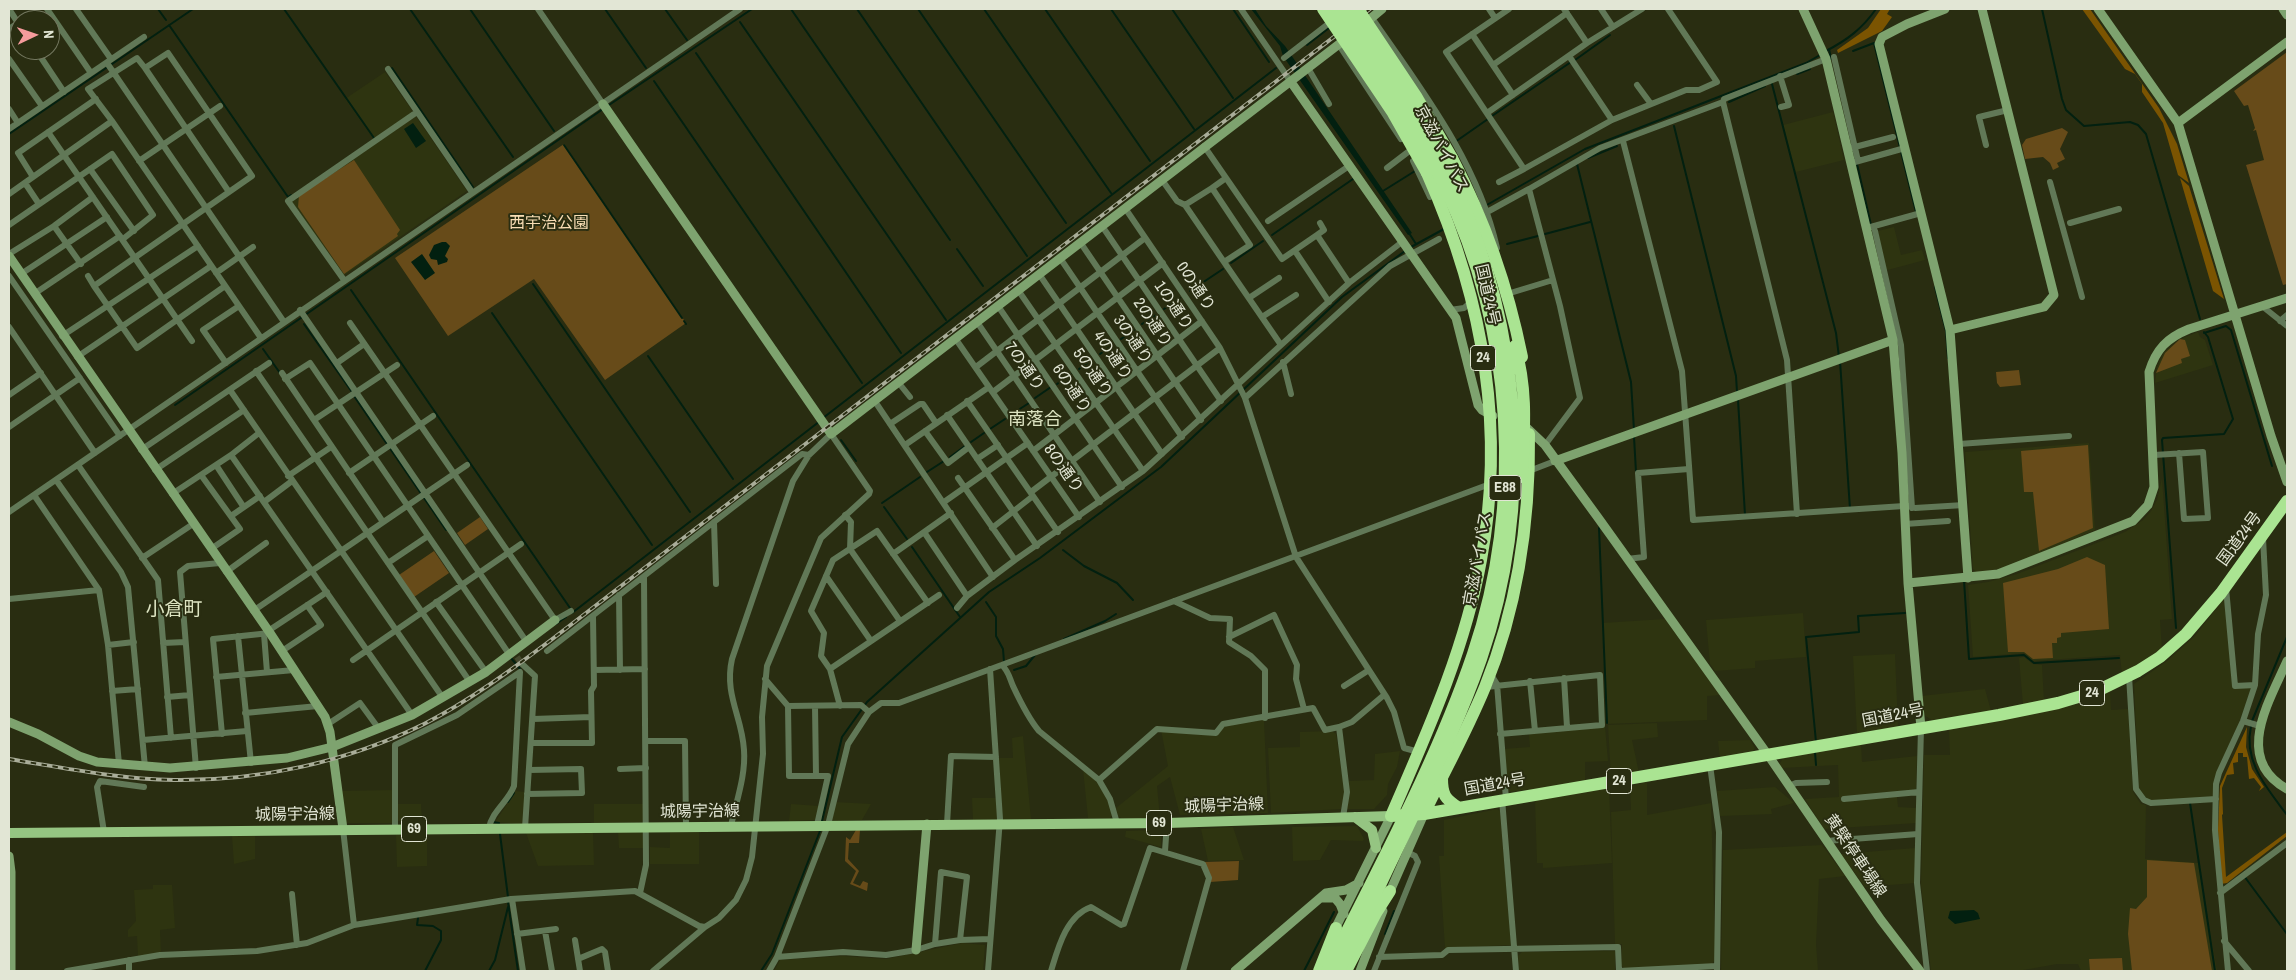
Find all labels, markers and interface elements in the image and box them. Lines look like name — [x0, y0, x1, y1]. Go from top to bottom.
north arrow — [10, 10, 60, 60]
text: N — [40, 30, 58, 39]
street label: 京滋バイパス — [1410, 102, 1472, 196]
park label: 西宇治公園 — [509, 214, 589, 234]
street label: 0の通り — [1172, 259, 1218, 315]
street label: 国道24号 — [1471, 262, 1503, 328]
street label: 1の通り — [1150, 278, 1196, 334]
street label: 2の通り — [1129, 295, 1175, 351]
street label: 3の通り — [1109, 312, 1155, 368]
street label: 4の通り — [1089, 328, 1135, 384]
street label: 7の通り — [1000, 339, 1048, 395]
street label: 5の通り — [1068, 345, 1116, 401]
road number: 24 — [1470, 346, 1496, 370]
street label: 6の通り — [1048, 361, 1094, 417]
district label: 南落合 — [1008, 409, 1062, 431]
street label: 8の通り — [1039, 441, 1087, 497]
road number: E88 — [1489, 476, 1521, 500]
street label: 国道24号 — [2214, 508, 2266, 570]
street label: 京滋バイパス — [1460, 510, 1496, 608]
district label: 小倉町 — [146, 599, 202, 621]
road number: 24 — [2080, 680, 2104, 706]
street label: 国道24号 — [1860, 701, 1926, 731]
road number: 24 — [1606, 768, 1632, 794]
street label: 国道24号 — [1463, 770, 1527, 800]
street label: 城陽宇治線 — [1184, 795, 1264, 817]
street label: 城陽宇治線 — [660, 802, 740, 822]
street label: 城陽宇治線 — [255, 805, 335, 825]
road number: 69 — [1146, 810, 1172, 836]
street label: 黄檗停車場線 — [1820, 811, 1890, 901]
road number: 69 — [402, 816, 426, 842]

